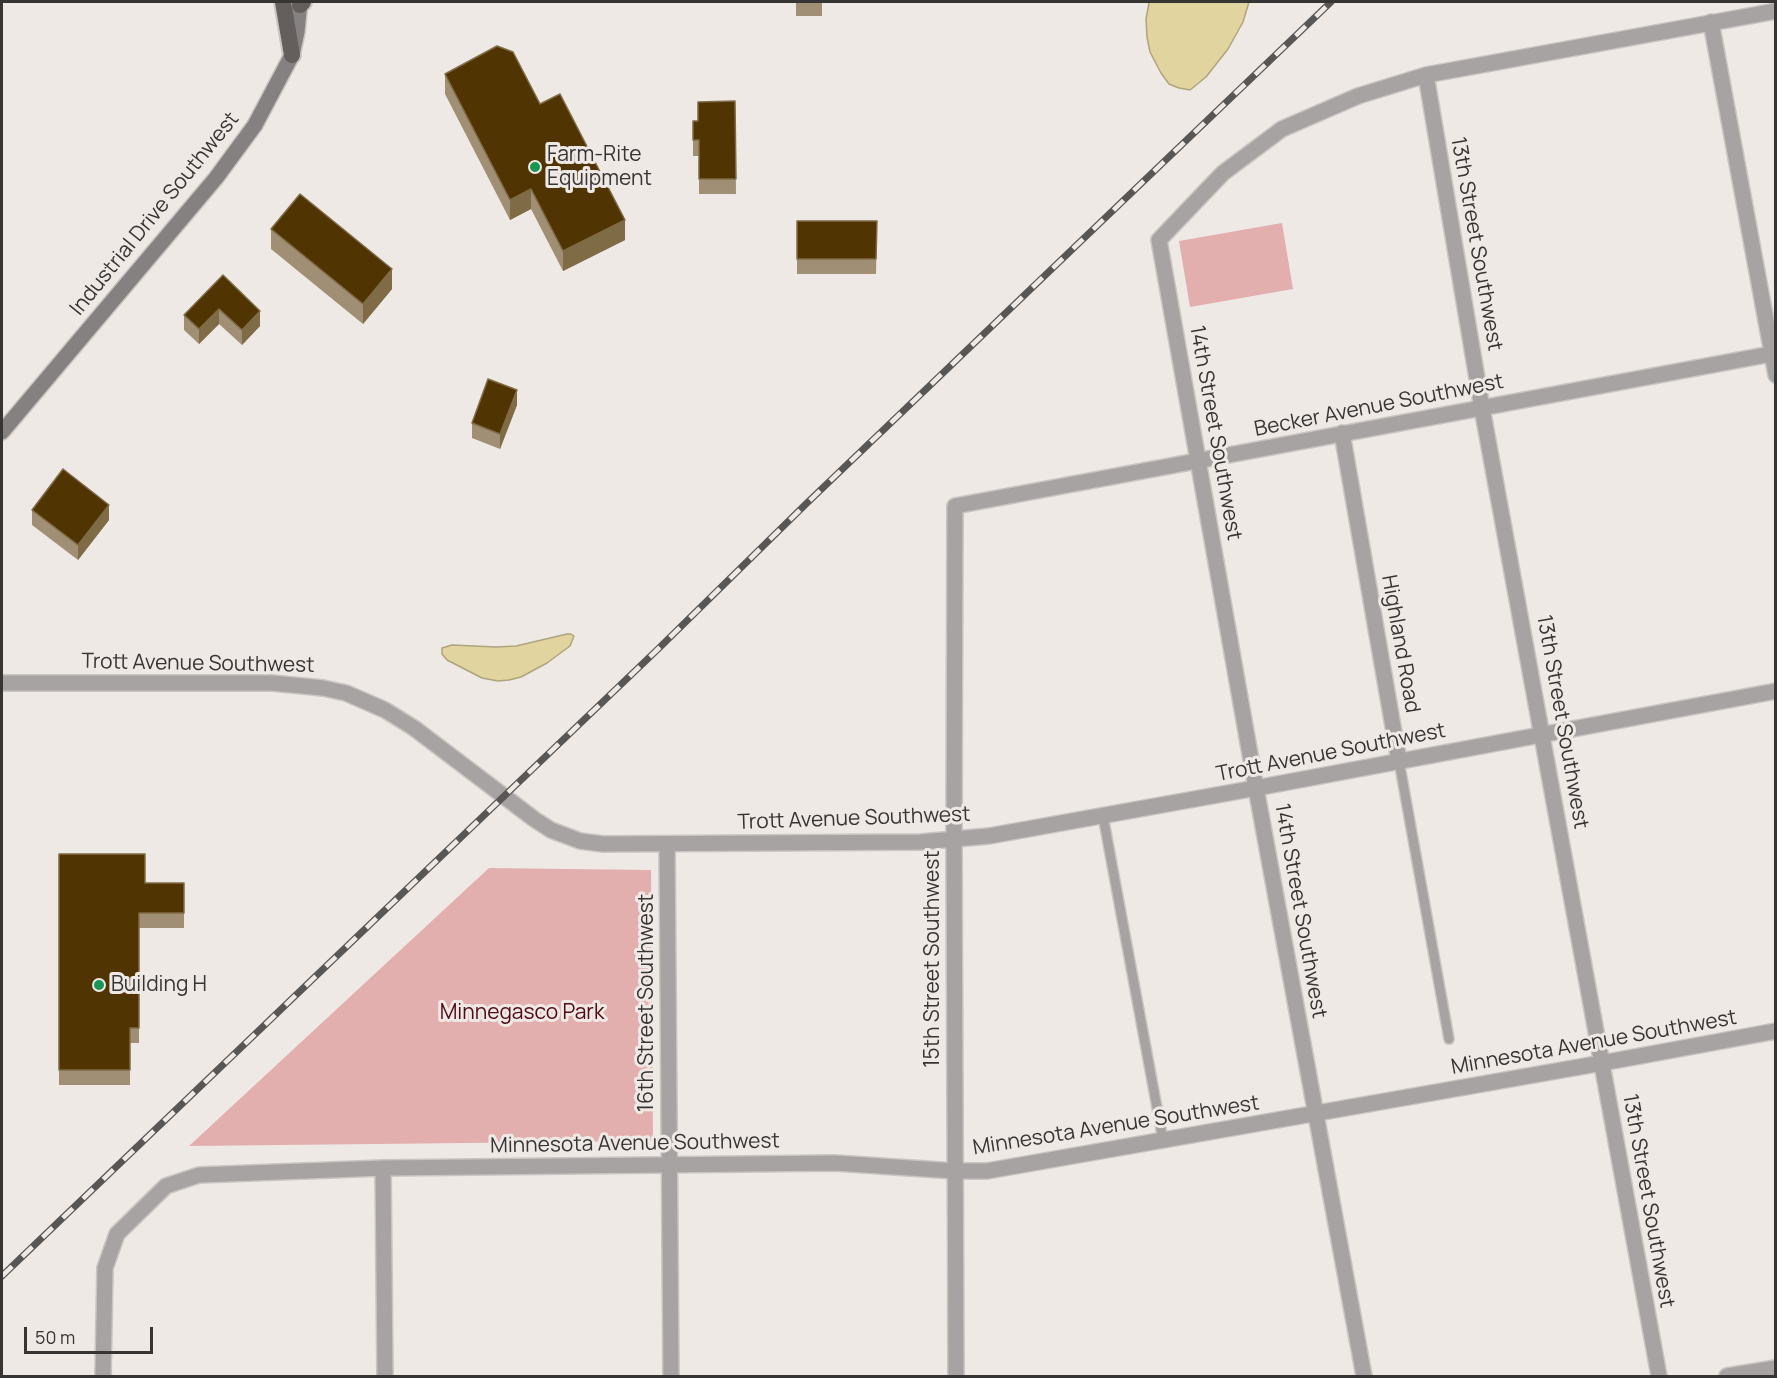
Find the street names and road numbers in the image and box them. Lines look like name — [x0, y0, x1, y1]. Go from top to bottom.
street label: Industrial Drive Southwest — [65, 107, 245, 321]
street label: 13th Street Southwest — [1445, 135, 1507, 353]
street label: 14th Street Southwest — [1184, 324, 1246, 542]
street label: Becker Avenue Southwest — [1252, 369, 1506, 443]
street label: Highland Road — [1375, 573, 1425, 715]
street label: 13th Street Southwest — [1531, 613, 1593, 831]
street label: Trott Avenue Southwest — [81, 649, 315, 679]
street label: Trott Avenue Southwest — [1214, 718, 1448, 788]
street label: Trott Avenue Southwest — [737, 802, 971, 836]
street label: 14th Street Southwest — [1269, 802, 1331, 1020]
street label: 15th Street Southwest — [920, 850, 946, 1068]
street label: 16th Street Southwest — [634, 894, 660, 1112]
street label: Minnesota Avenue Southwest — [1449, 1005, 1739, 1081]
street label: Minnesota Avenue Southwest — [971, 1091, 1261, 1161]
street label: 13th Street Southwest — [1617, 1092, 1679, 1310]
street label: Minnesota Avenue Southwest — [490, 1129, 780, 1159]

